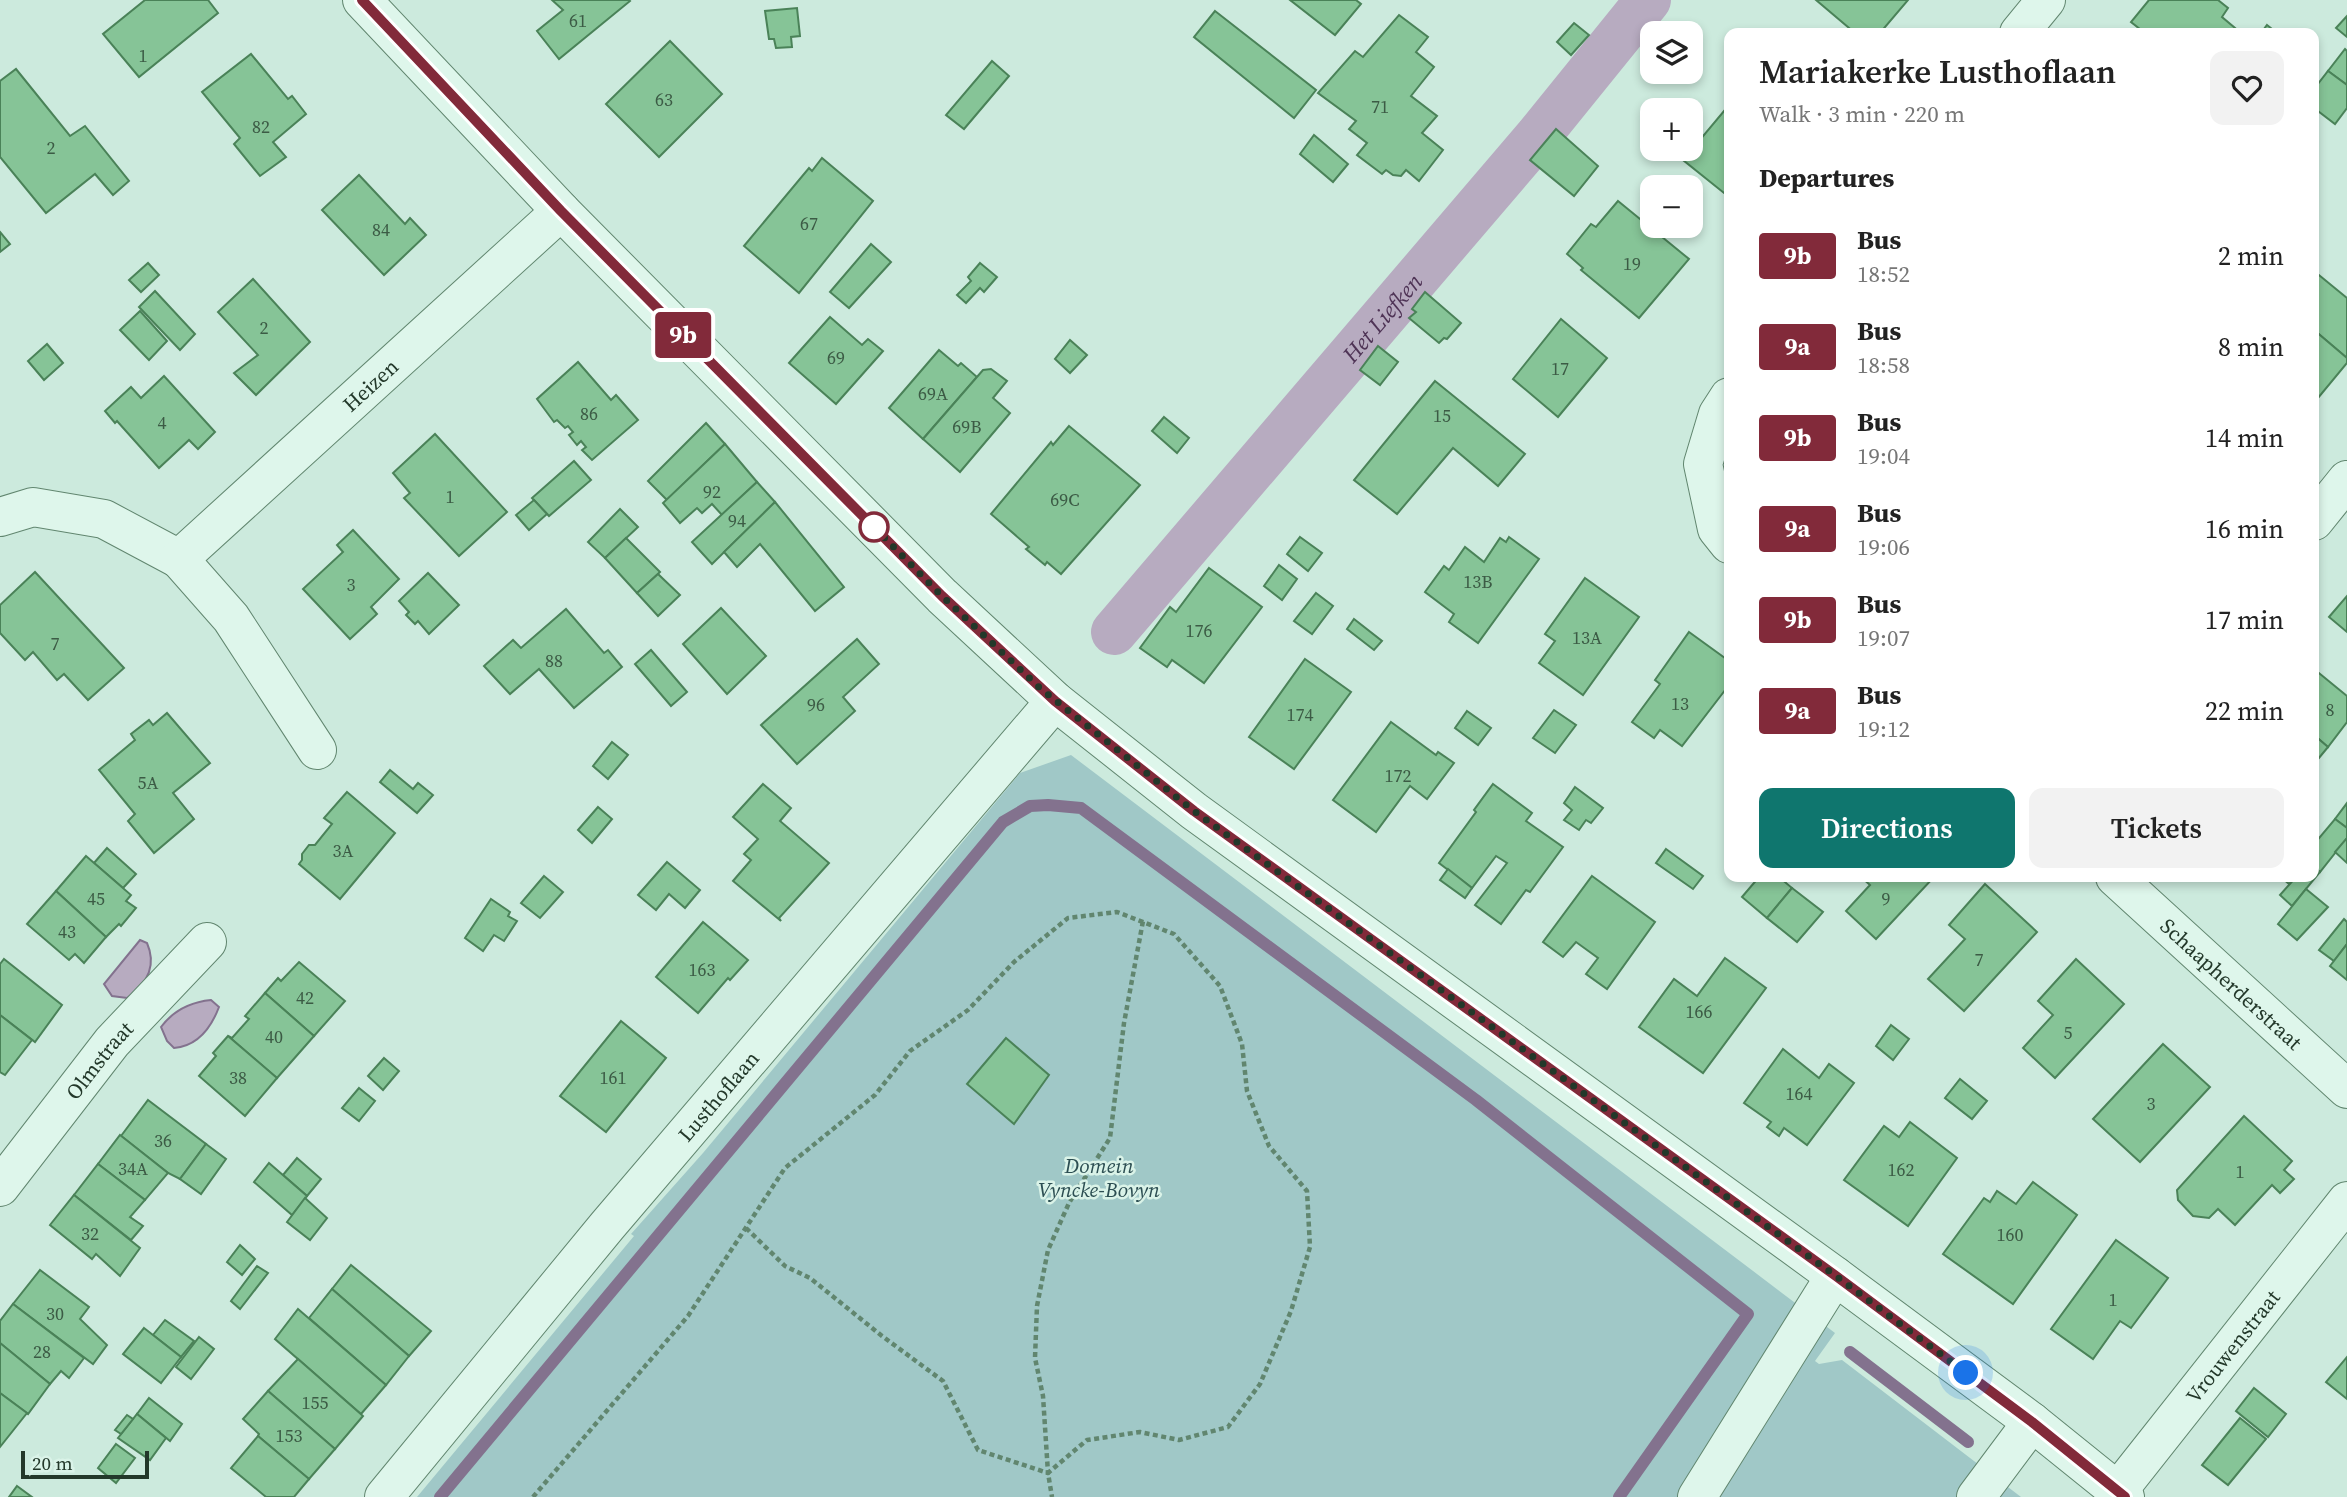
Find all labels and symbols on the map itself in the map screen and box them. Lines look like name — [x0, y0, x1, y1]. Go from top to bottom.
house number: 61 — [569, 8, 587, 33]
house number: 1 — [139, 43, 148, 68]
house number: 63 — [655, 87, 673, 112]
house number: 71 — [1371, 94, 1389, 119]
house number: 82 — [252, 114, 270, 139]
house number: 2 — [47, 135, 56, 160]
house number: 67 — [800, 211, 818, 236]
house number: 84 — [372, 217, 390, 242]
house number: 19 — [1623, 251, 1641, 276]
water label: Het Liefken — [1334, 267, 1430, 370]
line badge: 9b — [652, 312, 714, 358]
house number: 2 — [260, 315, 269, 340]
house number: 69 — [827, 345, 845, 370]
street label: Heizen — [336, 352, 405, 418]
house number: 17 — [1551, 356, 1569, 381]
house number: 69A — [918, 381, 948, 406]
house number: 86 — [580, 401, 598, 426]
house number: 15 — [1433, 403, 1451, 428]
house number: 4 — [158, 410, 167, 435]
house number: 69B — [952, 414, 982, 439]
house number: 92 — [703, 479, 721, 504]
house number: 1 — [446, 484, 455, 509]
house number: 69C — [1050, 487, 1080, 512]
house number: 94 — [728, 508, 746, 533]
unlabelled marker — [859, 512, 889, 542]
house number: 13B — [1463, 569, 1493, 594]
house number: 3 — [347, 572, 356, 597]
house number: 176 — [1186, 618, 1213, 643]
house number: 13A — [1572, 625, 1602, 650]
house number: 7 — [51, 631, 60, 656]
house number: 88 — [545, 648, 563, 673]
house number: 13 — [1671, 691, 1689, 716]
house number: 96 — [807, 692, 825, 717]
house number: 8 — [2326, 697, 2335, 722]
house number: 174 — [1287, 702, 1314, 727]
house number: 172 — [1385, 763, 1412, 788]
house number: 5A — [138, 770, 159, 795]
house number: 3A — [333, 838, 354, 863]
house number: 45 — [87, 886, 105, 911]
house number: 9 — [1882, 886, 1891, 911]
street label: Schaapherderstraat — [2154, 911, 2309, 1056]
house number: 43 — [58, 919, 76, 944]
house number: 7 — [1975, 947, 1984, 972]
house number: 163 — [689, 957, 716, 982]
house number: 42 — [296, 985, 314, 1010]
house number: 166 — [1686, 999, 1713, 1024]
street label: Olmstraat — [59, 1014, 139, 1105]
house number: 5 — [2064, 1020, 2073, 1045]
house number: 40 — [265, 1024, 283, 1049]
street label: Lusthoflaan — [671, 1044, 765, 1148]
house number: 38 — [229, 1065, 247, 1090]
house number: 161 — [600, 1065, 627, 1090]
house number: 164 — [1786, 1081, 1813, 1106]
house number: 3 — [2147, 1091, 2156, 1116]
house number: 36 — [154, 1128, 172, 1153]
park label: Domein Vyncke-Bovyn — [1038, 1151, 1160, 1204]
house number: 34A — [118, 1156, 148, 1181]
house number: 162 — [1888, 1157, 1915, 1182]
house number: 1 — [2236, 1159, 2245, 1184]
house number: 32 — [81, 1221, 99, 1246]
house number: 160 — [1997, 1222, 2024, 1247]
street label: Vrouwenstraat — [2179, 1283, 2286, 1409]
house number: 1 — [2109, 1287, 2118, 1312]
house number: 30 — [46, 1301, 64, 1326]
house number: 28 — [33, 1339, 51, 1364]
your location — [1948, 1355, 1983, 1390]
house number: 155 — [302, 1390, 329, 1415]
house number: 153 — [276, 1423, 303, 1448]
scale bar — [21, 1448, 149, 1480]

